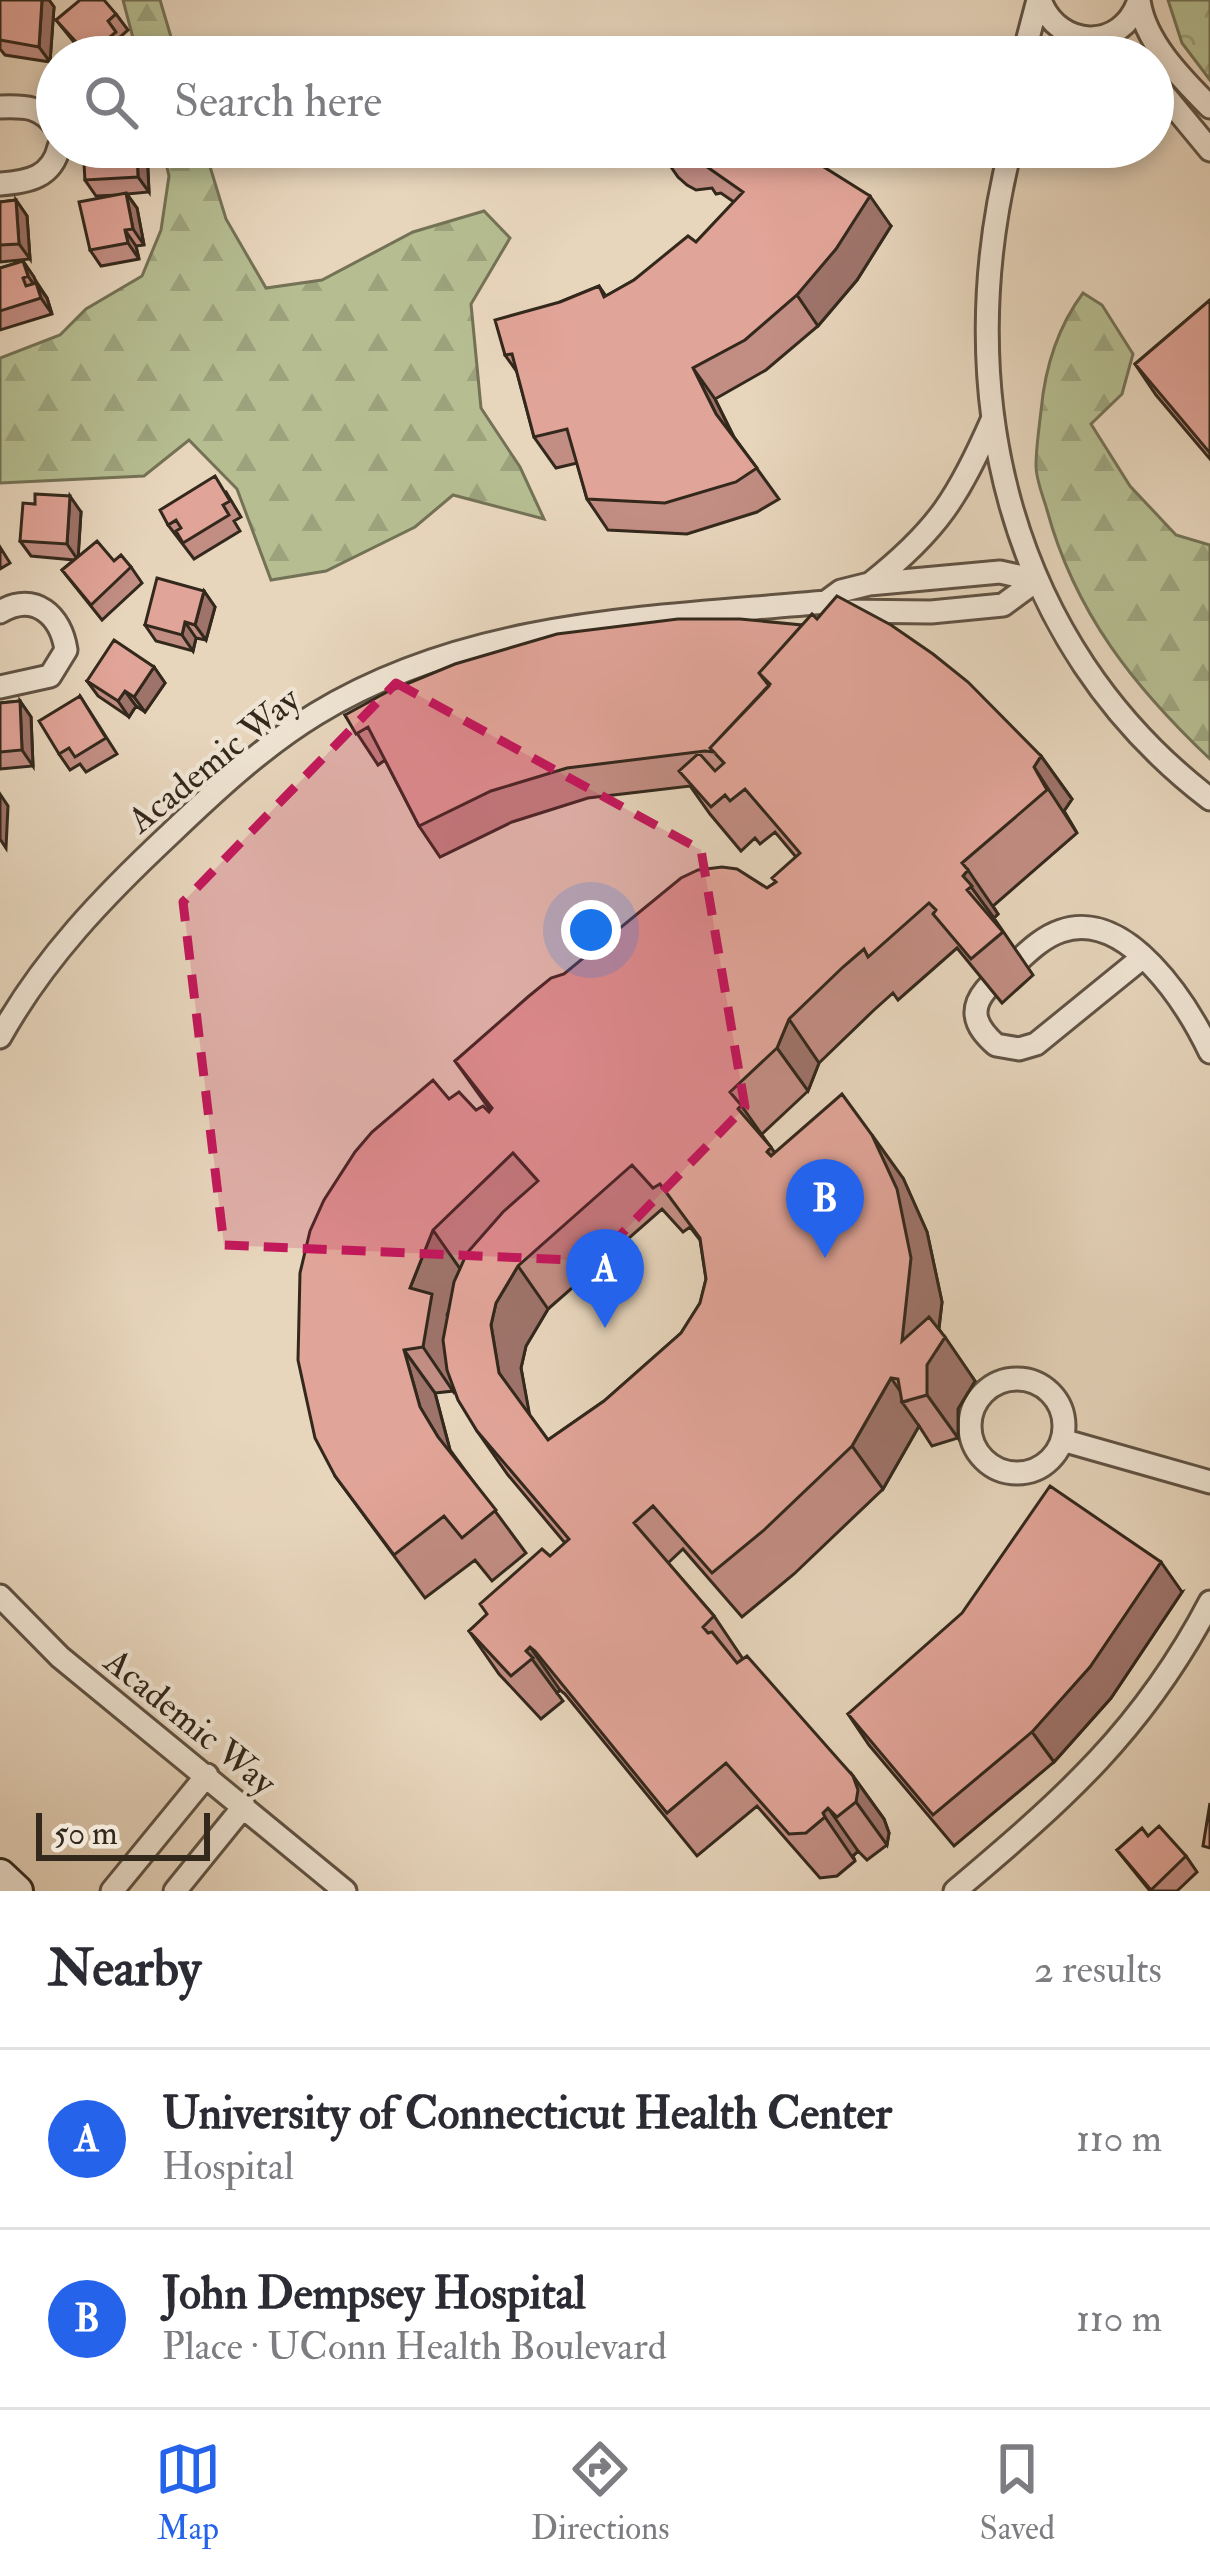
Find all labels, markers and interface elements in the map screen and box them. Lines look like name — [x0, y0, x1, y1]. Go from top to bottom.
search box — [36, 36, 1174, 168]
icon: search — [78, 69, 144, 135]
text: Search here — [174, 74, 382, 130]
street label: Academic Way — [118, 676, 310, 844]
your location — [561, 900, 621, 960]
pin: B — [786, 1159, 864, 1258]
pin: A — [566, 1229, 644, 1328]
street label: Academic Way — [94, 1639, 286, 1806]
scale bar — [36, 1807, 210, 1860]
text: 50 m — [54, 1813, 118, 1854]
text: Nearby — [48, 1937, 201, 2001]
text: 2 results — [1034, 1945, 1162, 1994]
text: University of Connecticut Health Center — [162, 2086, 892, 2142]
text: A — [75, 2114, 99, 2163]
text: 110 m — [1076, 2114, 1162, 2163]
text: Hospital — [162, 2142, 294, 2191]
text: John Dempsey Hospital — [162, 2266, 586, 2322]
text: B — [74, 2294, 100, 2343]
text: 110 m — [1076, 2294, 1162, 2343]
text: Place · UConn Health Boulevard — [162, 2322, 667, 2371]
tab: Map — [155, 2436, 221, 2549]
tab: Directions — [531, 2436, 670, 2549]
tab: Saved — [980, 2436, 1055, 2549]

